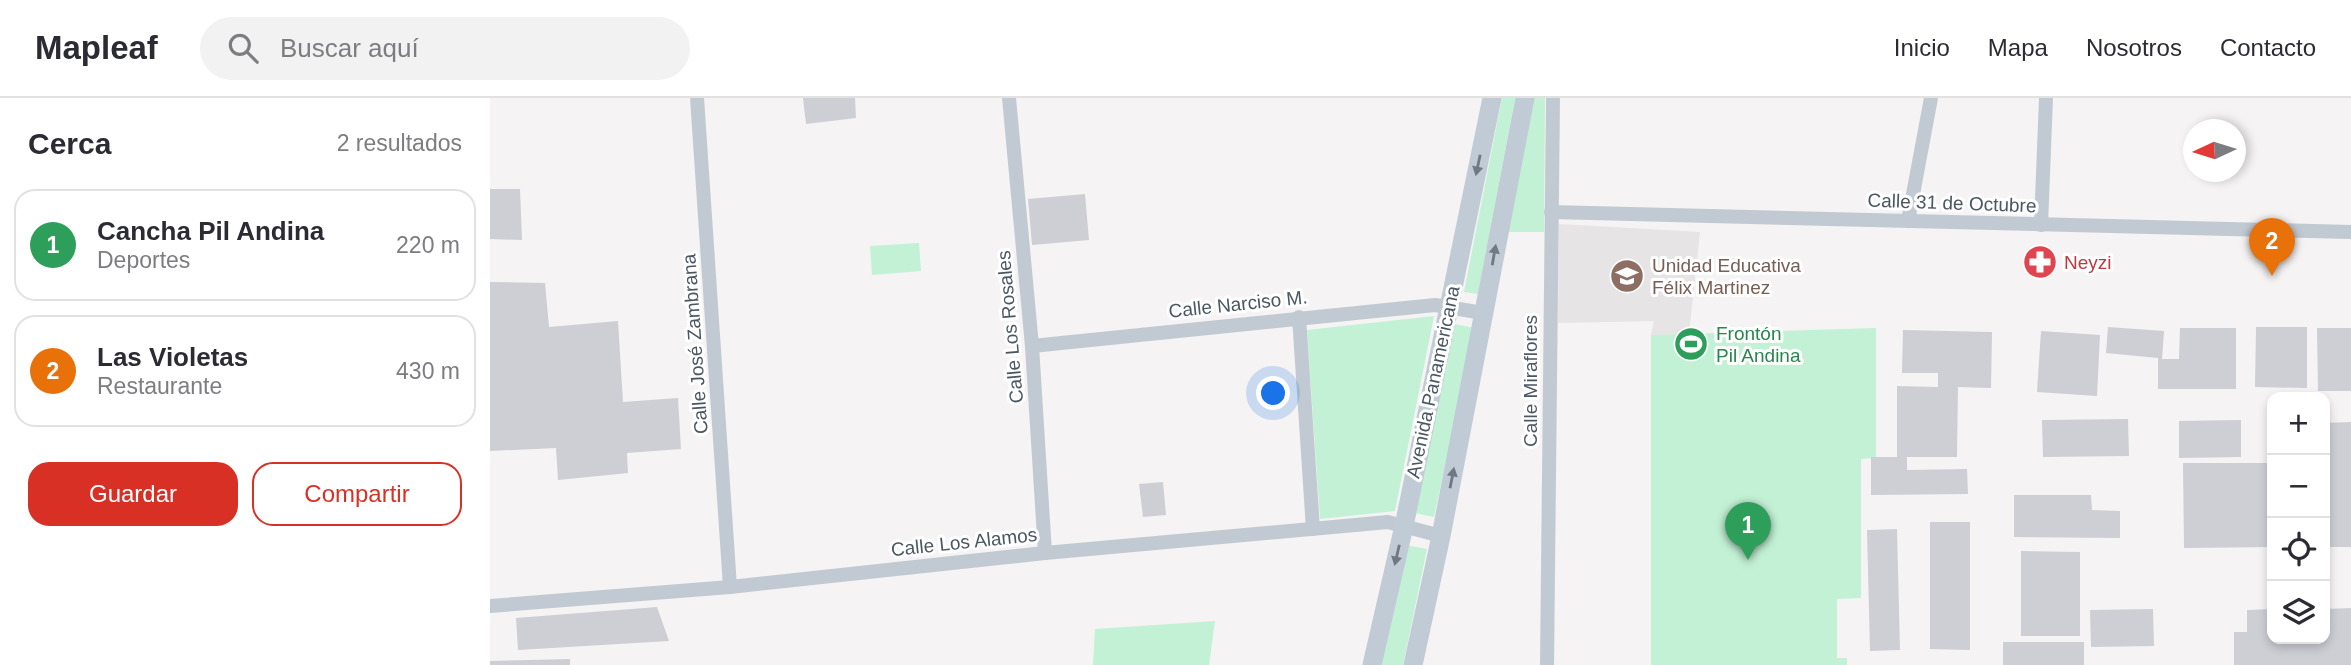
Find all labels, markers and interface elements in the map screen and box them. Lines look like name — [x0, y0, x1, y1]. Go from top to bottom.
search box — [200, 17, 690, 80]
text: Mapleaf — [35, 29, 158, 66]
icon: search — [224, 29, 262, 67]
text: Buscar aquí — [280, 33, 419, 63]
text: Inicio — [1894, 34, 1950, 61]
text: Mapa — [1988, 34, 2048, 61]
text: Nosotros — [2086, 34, 2182, 61]
text: Contacto — [2220, 34, 2316, 61]
north arrow — [2183, 119, 2246, 182]
text: Cerca — [28, 127, 111, 160]
text: 2 resultados — [337, 130, 462, 156]
one-way arrow — [1472, 154, 1483, 176]
street label: Calle 31 de Octubre — [1867, 190, 2037, 216]
text: Cancha Pil Andina — [97, 216, 324, 246]
pin: 2 — [2249, 218, 2295, 276]
text: 1 — [47, 232, 59, 258]
text: 220 m — [396, 232, 460, 258]
pharmacy icon: Neyzi — [2021, 243, 2059, 281]
one-way arrow — [1489, 244, 1500, 266]
text: Deportes — [97, 247, 190, 273]
street label: Calle Los Rosales — [993, 250, 1027, 404]
place label: Neyzi — [2064, 252, 2112, 273]
street label: Calle José Zambrana — [678, 253, 712, 435]
place label: Unidad Educativa Félix Martinez — [1652, 255, 1801, 298]
school or university icon: Unidad Educativa Félix Martinez — [1608, 257, 1646, 295]
street label: Avenida Panamericana — [1402, 283, 1464, 480]
street label: Calle Narciso M. — [1168, 286, 1308, 322]
street label: Calle Miraflores — [1520, 315, 1541, 447]
place label: Frontón Pil Andina — [1716, 323, 1801, 366]
sports icon: Frontón Pil Andina — [1672, 325, 1710, 363]
text: Las Violetas — [97, 342, 248, 372]
text: 2 — [47, 358, 59, 384]
text: 430 m — [396, 358, 460, 384]
text: Restaurante — [97, 373, 222, 399]
your location — [1256, 376, 1290, 410]
map controls — [2267, 392, 2330, 644]
button: + — [2267, 392, 2330, 455]
button: − — [2267, 455, 2330, 518]
button: Guardar — [28, 462, 238, 526]
button: Compartir — [252, 462, 462, 526]
one-way arrow — [1447, 467, 1458, 489]
pin: 1 — [1725, 502, 1771, 560]
button: locate — [2267, 518, 2330, 581]
street label: Calle Los Alamos — [890, 524, 1038, 560]
one-way arrow — [1391, 545, 1402, 567]
button: layers — [2267, 581, 2330, 644]

